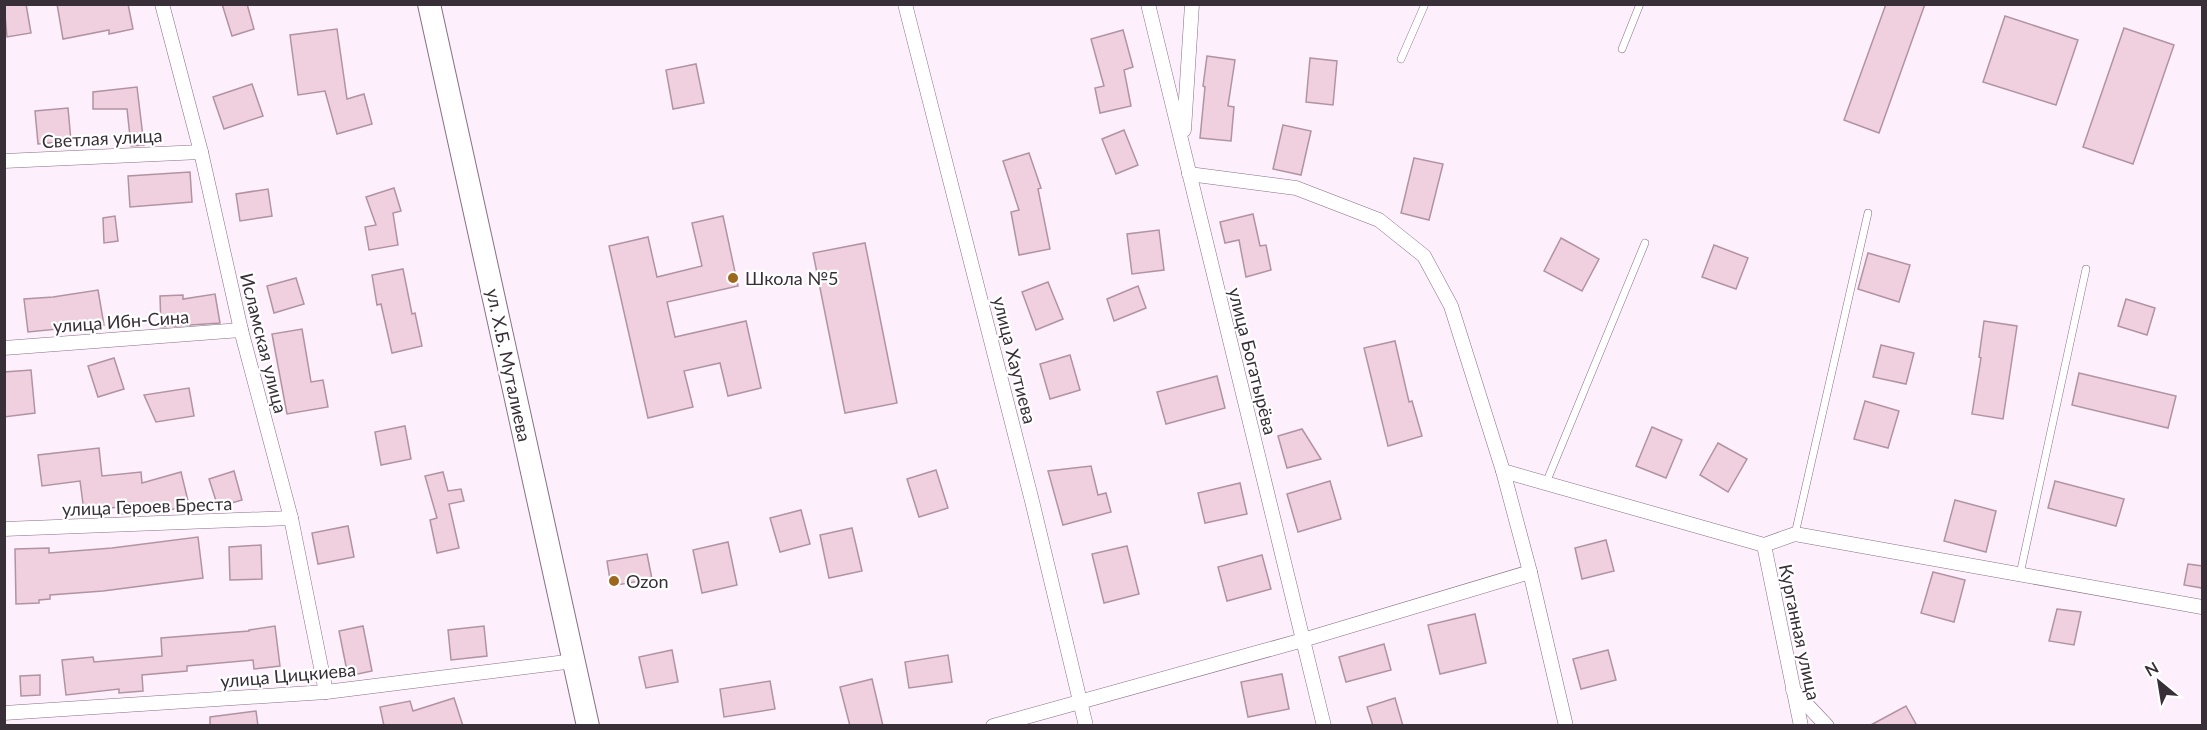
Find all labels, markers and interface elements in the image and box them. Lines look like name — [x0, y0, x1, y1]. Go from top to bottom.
street label: Светлая улица — [41, 124, 163, 152]
place label: Школа №5 — [745, 267, 839, 289]
street label: Исламская улица — [236, 271, 292, 415]
marker: Школа №5 — [726, 271, 740, 285]
street label: улица Богатырёва — [1224, 285, 1282, 437]
street label: ул. Х.Б. Муталиева — [482, 287, 536, 443]
street label: улица Хаутиева — [989, 294, 1041, 426]
street label: улица Ибн-Сина — [52, 305, 190, 337]
street label: улица Героев Бреста — [62, 492, 232, 520]
street label: Курганная улица — [1775, 562, 1825, 702]
place label: Ozon — [626, 570, 668, 592]
marker: Ozon — [607, 574, 621, 588]
north arrow — [2129, 652, 2189, 712]
text: N — [2141, 657, 2161, 680]
street label: улица Цицкиева — [219, 658, 357, 692]

